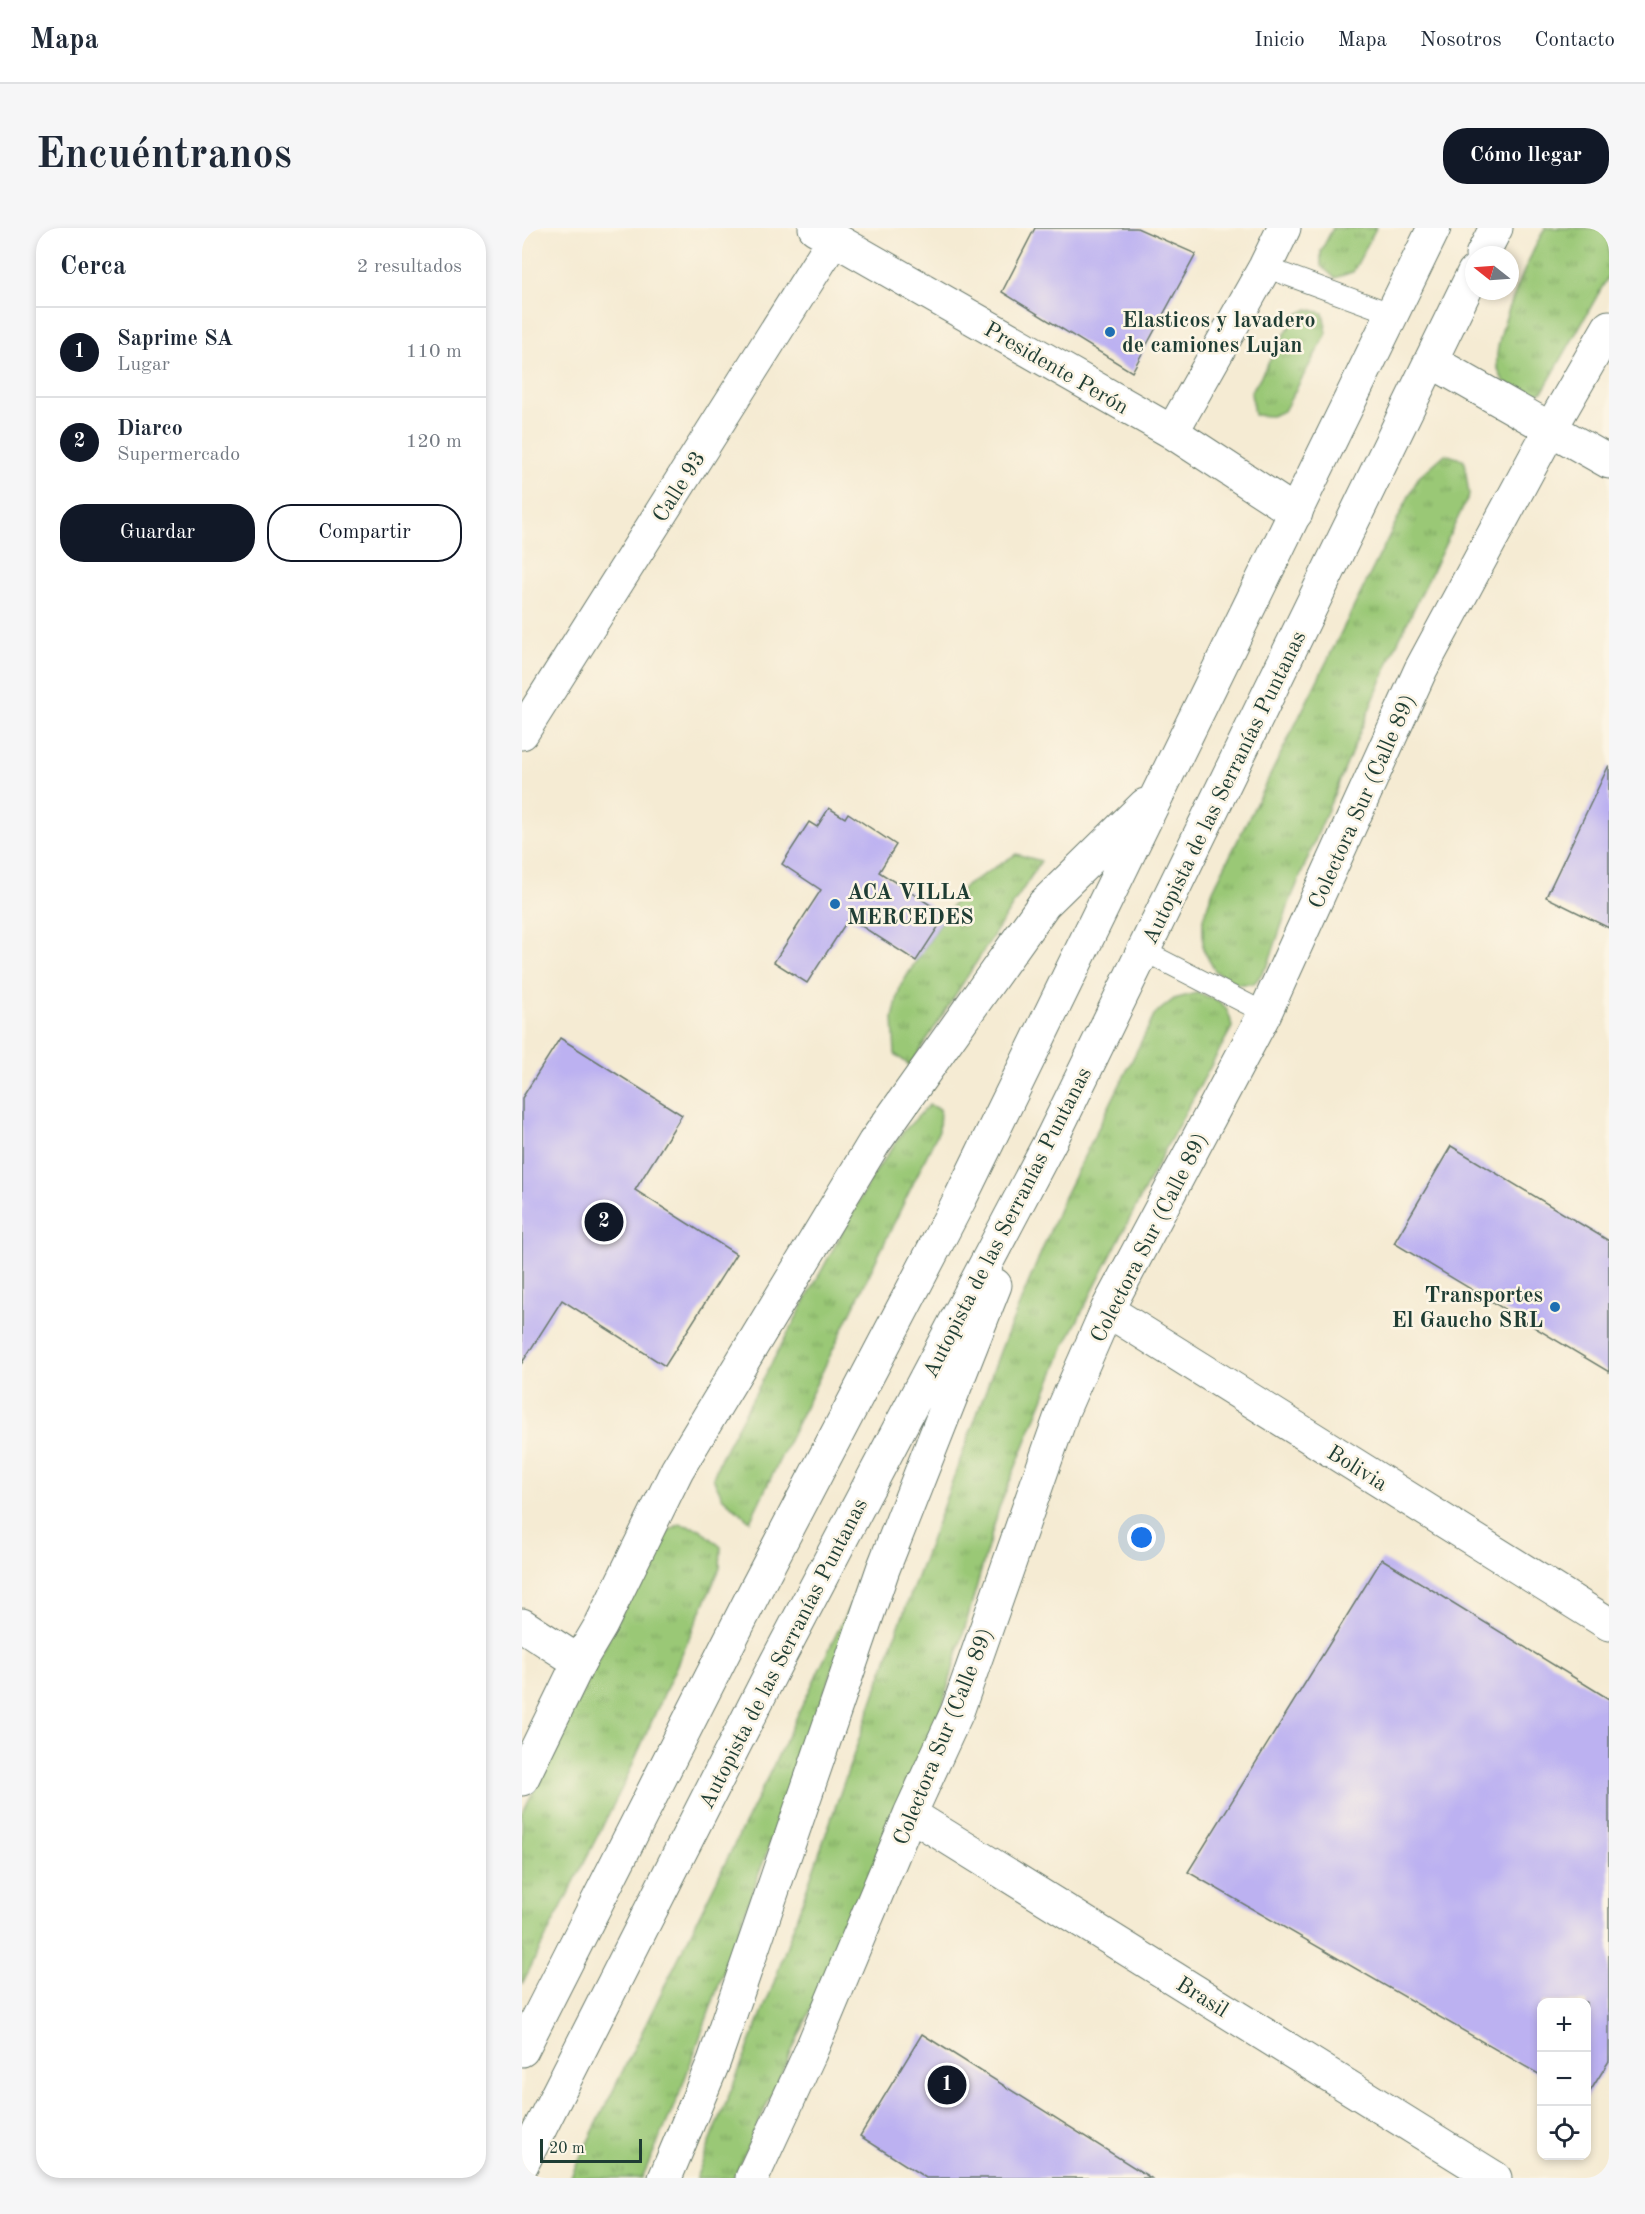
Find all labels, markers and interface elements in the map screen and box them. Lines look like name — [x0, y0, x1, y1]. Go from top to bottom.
text: Mapa — [30, 27, 99, 55]
text: Inicio — [1254, 30, 1305, 51]
text: Mapa — [1338, 30, 1387, 51]
text: Nosotros — [1420, 30, 1502, 51]
text: Contacto — [1535, 30, 1615, 51]
button: Cómo llegar — [1443, 128, 1609, 184]
text: Encuéntranos — [36, 135, 292, 177]
north arrow — [1465, 246, 1519, 300]
text: Cerca — [60, 254, 126, 280]
text: 2 resultados — [357, 257, 462, 277]
place label: Elasticos y lavadero de camiones Lujan — [1122, 310, 1315, 357]
street label: Presidente Perón — [980, 319, 1132, 419]
marker: Elasticos y lavadero de camiones Lujan — [1103, 325, 1117, 339]
text: Saprime SA — [117, 328, 233, 350]
text: 1 — [74, 342, 85, 362]
text: 110 m — [406, 342, 462, 362]
text: Lugar — [117, 355, 170, 375]
text: Diarco — [117, 418, 183, 440]
text: 2 — [74, 432, 85, 452]
text: 120 m — [406, 432, 462, 452]
text: Supermercado — [117, 445, 240, 465]
street label: Calle 93 — [649, 448, 710, 527]
button: Guardar — [60, 504, 255, 562]
button: Compartir — [267, 504, 462, 562]
street label: Autopista de las Serranías Puntanas — [1139, 628, 1310, 948]
street label: Colectora Sur (Calle 89) — [1306, 691, 1420, 912]
place label: ACA VILLA MERCEDES — [847, 882, 974, 929]
marker: ACA VILLA MERCEDES — [828, 897, 842, 911]
street label: Autopista de las Serranías Puntanas — [920, 1064, 1096, 1382]
street label: Colectora Sur (Calle 89) — [1087, 1130, 1212, 1346]
pin: 2 — [584, 1200, 623, 1244]
place label: Transportes El Gaucho SRL — [1391, 1285, 1543, 1332]
marker: Transportes El Gaucho SRL — [1548, 1300, 1562, 1314]
street label: Bolivia — [1323, 1442, 1391, 1496]
street label: Autopista de las Serranías Puntanas — [696, 1495, 872, 1813]
your location — [1127, 1523, 1156, 1552]
street label: Colectora Sur (Calle 89) — [890, 1625, 998, 1848]
street label: Brasil — [1172, 1973, 1232, 2022]
map controls — [1537, 1998, 1591, 2160]
button: + — [1537, 1998, 1591, 2052]
button: − — [1537, 2052, 1591, 2106]
pin: 1 — [928, 2062, 966, 2108]
button: locate — [1537, 2106, 1591, 2160]
scale bar — [540, 2136, 642, 2164]
text: 20 m — [549, 2141, 585, 2157]

